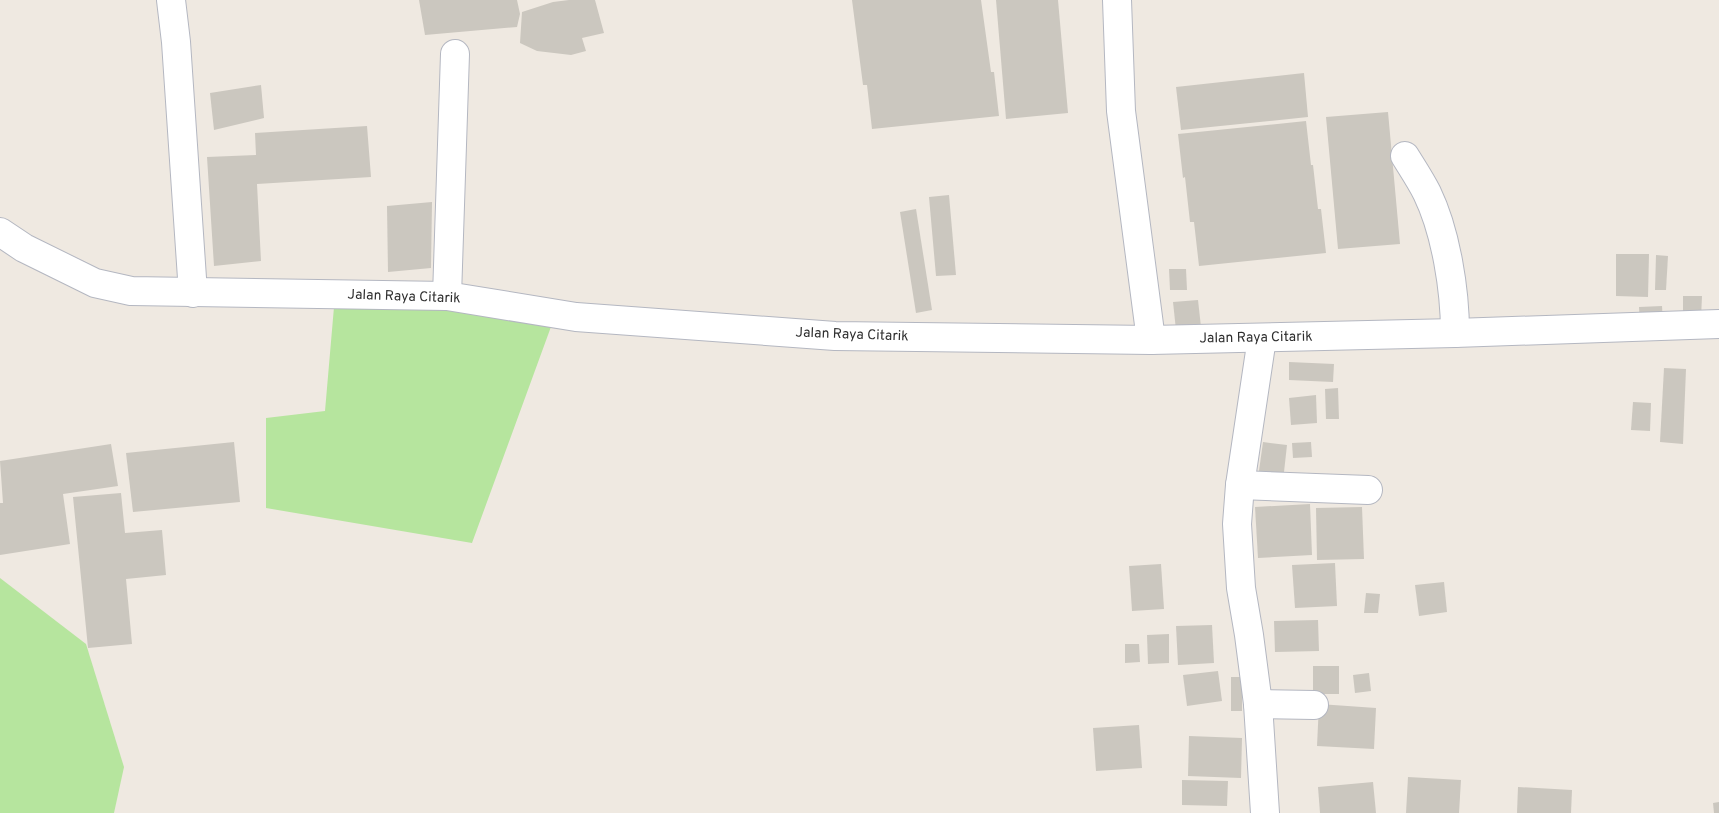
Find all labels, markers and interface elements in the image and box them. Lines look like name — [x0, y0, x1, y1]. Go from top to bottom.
street label: Jalan Raya Citarik — [347, 287, 461, 307]
street label: Jalan Raya Citarik — [795, 325, 909, 345]
street label: Jalan Raya Citarik — [1199, 329, 1313, 347]

